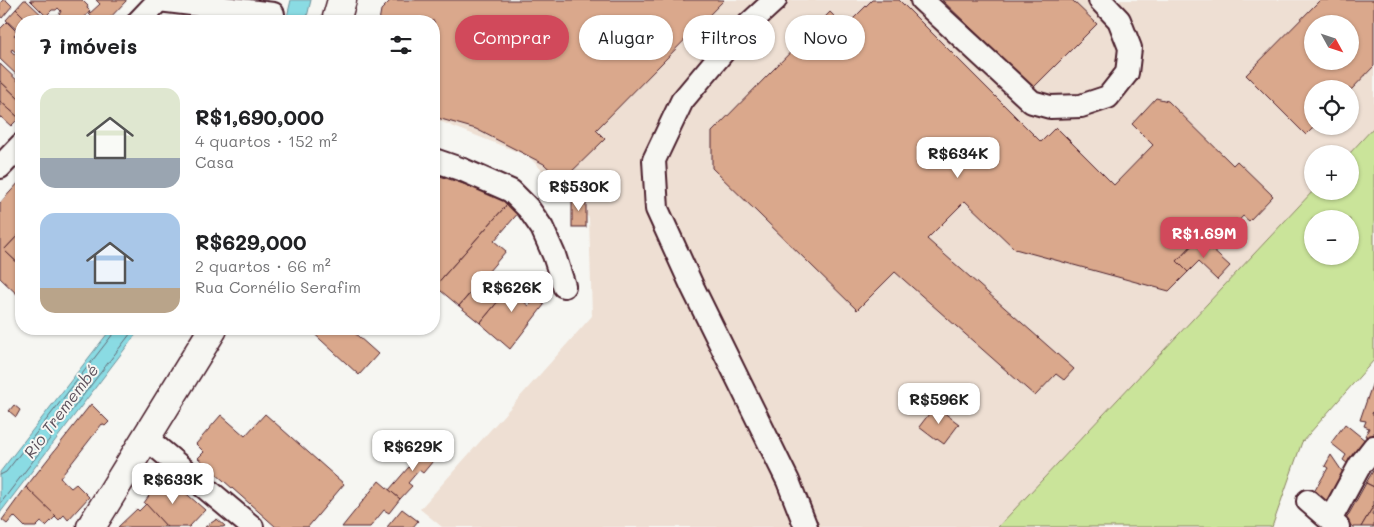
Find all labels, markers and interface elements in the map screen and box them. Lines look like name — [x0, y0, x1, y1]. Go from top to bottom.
chip: Comprar — [455, 15, 569, 60]
chip: Alugar — [579, 15, 673, 60]
chip: Filtros — [683, 15, 775, 60]
chip: Novo — [785, 15, 865, 60]
north arrow — [1304, 15, 1359, 70]
map controls — [1304, 15, 1359, 265]
icon: filters — [387, 31, 415, 59]
text: 7 imóveis — [40, 32, 137, 59]
button: locate — [1304, 80, 1359, 135]
text: R$1,690,000 — [195, 103, 324, 130]
icon: home — [80, 108, 140, 168]
text: 4 quartos · 152 m² — [195, 130, 337, 151]
pin: R$634K — [917, 136, 999, 179]
text: R$634K — [928, 142, 988, 163]
button: + — [1304, 145, 1359, 200]
text: Casa — [195, 151, 234, 172]
pin: R$530K — [538, 170, 620, 212]
text: R$530K — [549, 175, 609, 196]
button: − — [1304, 210, 1359, 265]
pin: R$1.69M — [1158, 216, 1250, 259]
text: R$1.69M — [1171, 222, 1237, 243]
text: R$629,000 — [195, 228, 307, 255]
icon: home — [80, 233, 140, 293]
text: 2 quartos · 66 m² — [195, 255, 331, 276]
pin: R$626K — [471, 270, 553, 313]
text: Rua Cornélio Serafim — [195, 276, 361, 297]
text: R$626K — [482, 276, 542, 297]
water label: Rio Tremembé — [18, 360, 103, 462]
pin: R$596K — [898, 382, 980, 425]
text: R$596K — [909, 388, 969, 409]
pin: R$629K — [372, 430, 454, 472]
text: R$629K — [383, 435, 443, 456]
pin: R$633K — [132, 462, 214, 505]
text: R$633K — [143, 468, 203, 489]

